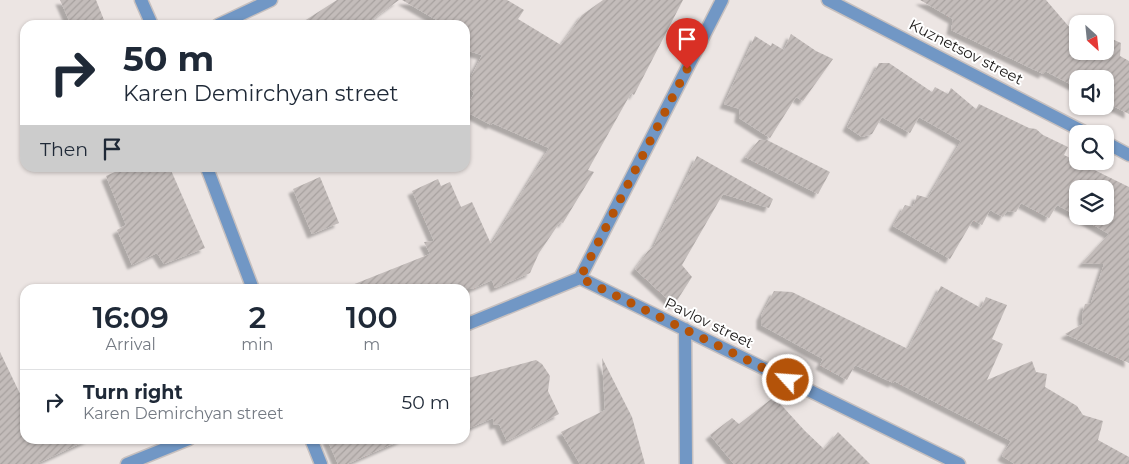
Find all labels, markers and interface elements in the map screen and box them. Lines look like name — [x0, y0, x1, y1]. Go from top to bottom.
street label: Kuznetsov street — [906, 15, 1026, 88]
north arrow — [1069, 15, 1114, 60]
map controls — [1069, 15, 1114, 225]
pin — [666, 18, 708, 69]
icon: arrive — [673, 25, 701, 53]
text: 50 m — [123, 37, 214, 80]
icon: right — [40, 40, 105, 105]
button: sound — [1069, 70, 1114, 115]
text: Karen Demirchyan street — [123, 80, 399, 107]
button: search — [1069, 125, 1114, 170]
icon: arrive — [98, 135, 126, 163]
text: Then — [40, 138, 88, 161]
button: layers — [1069, 180, 1114, 225]
street label: Pavlov street — [662, 293, 757, 352]
text: 16:09 — [92, 299, 169, 336]
text: 2 — [249, 299, 266, 336]
text: 100 — [346, 299, 398, 336]
text: Arrival — [105, 335, 156, 354]
text: min — [241, 335, 273, 354]
text: m — [363, 335, 380, 354]
position arrow — [761, 353, 813, 405]
text: Turn right — [83, 381, 183, 404]
icon: right — [40, 388, 68, 416]
text: 50 m — [402, 391, 450, 414]
text: Karen Demirchyan street — [83, 404, 283, 423]

